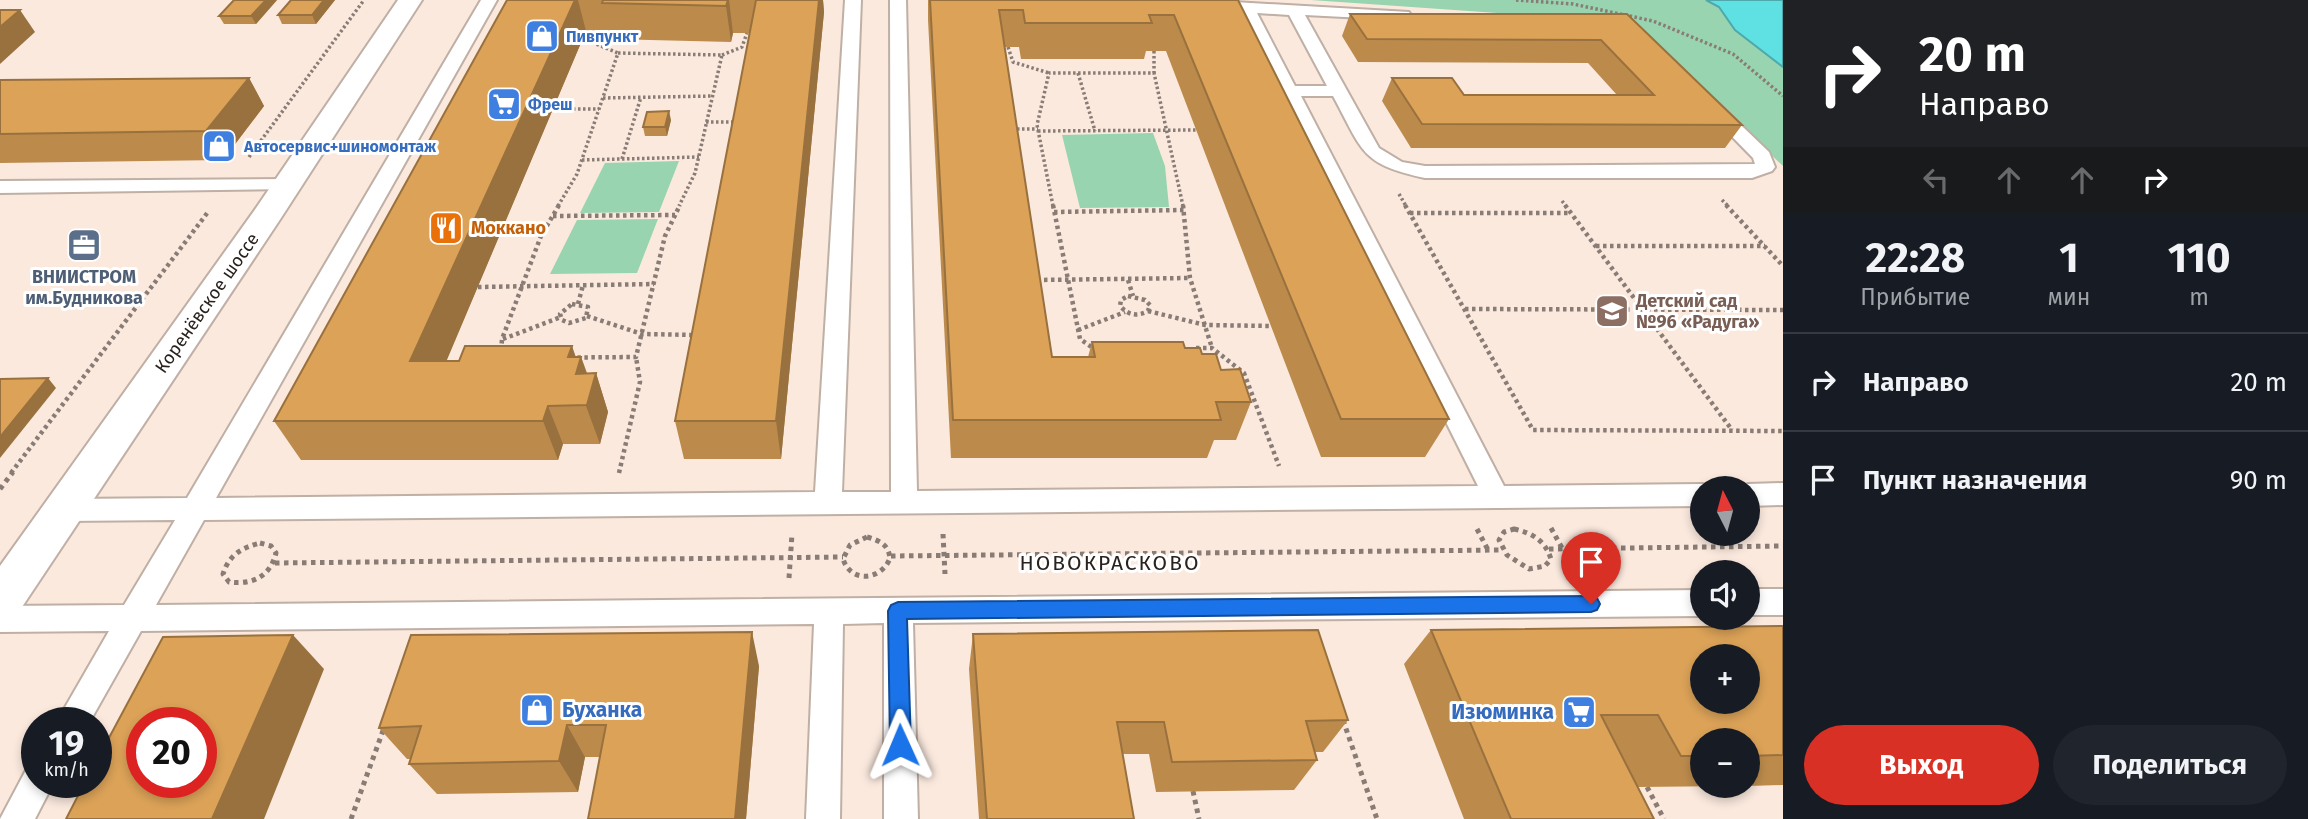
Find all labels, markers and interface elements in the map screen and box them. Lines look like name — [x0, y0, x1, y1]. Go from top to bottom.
shop icon: Пивпункт — [523, 17, 561, 55]
text: 20 m — [1919, 25, 2026, 84]
place label: Пивпункт — [566, 27, 639, 46]
icon: right — [1804, 28, 1895, 119]
supermarket icon: Фреш — [485, 85, 523, 123]
text: Направо — [1919, 85, 2050, 123]
place label: Фреш — [528, 95, 573, 114]
shop icon: Автосервис+шиномонтаж — [200, 127, 238, 165]
place label: Автосервис+шиномонтаж — [243, 137, 437, 156]
icon: left — [1917, 161, 1955, 199]
icon: ahead — [1990, 161, 2028, 199]
icon: ahead — [2063, 161, 2101, 199]
icon: right — [2136, 161, 2174, 199]
restaurant icon: Моккано — [427, 209, 465, 247]
place label: Моккано — [471, 217, 546, 239]
office icon: ВНИИСТРОМ им.Будникова — [65, 226, 103, 264]
street label: Коренёвское шоссе — [150, 229, 264, 377]
text: 22:28 — [1865, 233, 1965, 283]
text: 1 — [2059, 233, 2079, 283]
text: 110 — [2168, 233, 2231, 283]
place label: ВНИИСТРОМ им.Будникова — [25, 266, 143, 309]
text: Прибытие — [1860, 283, 1970, 311]
text: мин — [2048, 283, 2090, 311]
text: m — [2189, 283, 2209, 311]
place label: Детский сад №96 «Радуга» — [1635, 290, 1759, 333]
school or university icon: Детский сад №96 «Радуга» — [1593, 292, 1631, 330]
icon: right — [1804, 363, 1842, 401]
text: Направо — [1863, 367, 1969, 398]
text: 20 m — [2230, 367, 2287, 398]
icon: arrive — [1804, 461, 1842, 499]
text: Пункт назначения — [1863, 465, 2087, 496]
text: 90 m — [2230, 465, 2287, 496]
north arrow — [1690, 476, 1760, 546]
map controls — [1690, 476, 1760, 798]
pin — [1561, 532, 1621, 604]
icon: arrive — [1572, 543, 1610, 581]
district label: НОВОКРАСКОВО — [1020, 550, 1200, 576]
button: sound — [1690, 560, 1760, 630]
button: + — [1690, 644, 1760, 714]
shop icon: Буханка — [518, 691, 556, 729]
supermarket icon: Изюминка — [1560, 693, 1598, 731]
place label: Буханка — [562, 697, 642, 723]
place label: Изюминка — [1451, 699, 1554, 725]
speed limit sign: 20 — [126, 707, 217, 798]
position arrow — [863, 708, 937, 782]
text: 19 — [49, 722, 84, 764]
button: Выход — [1804, 725, 2039, 805]
button: Поделиться — [2053, 725, 2287, 805]
button: − — [1690, 728, 1760, 798]
text: km/h — [44, 759, 89, 781]

